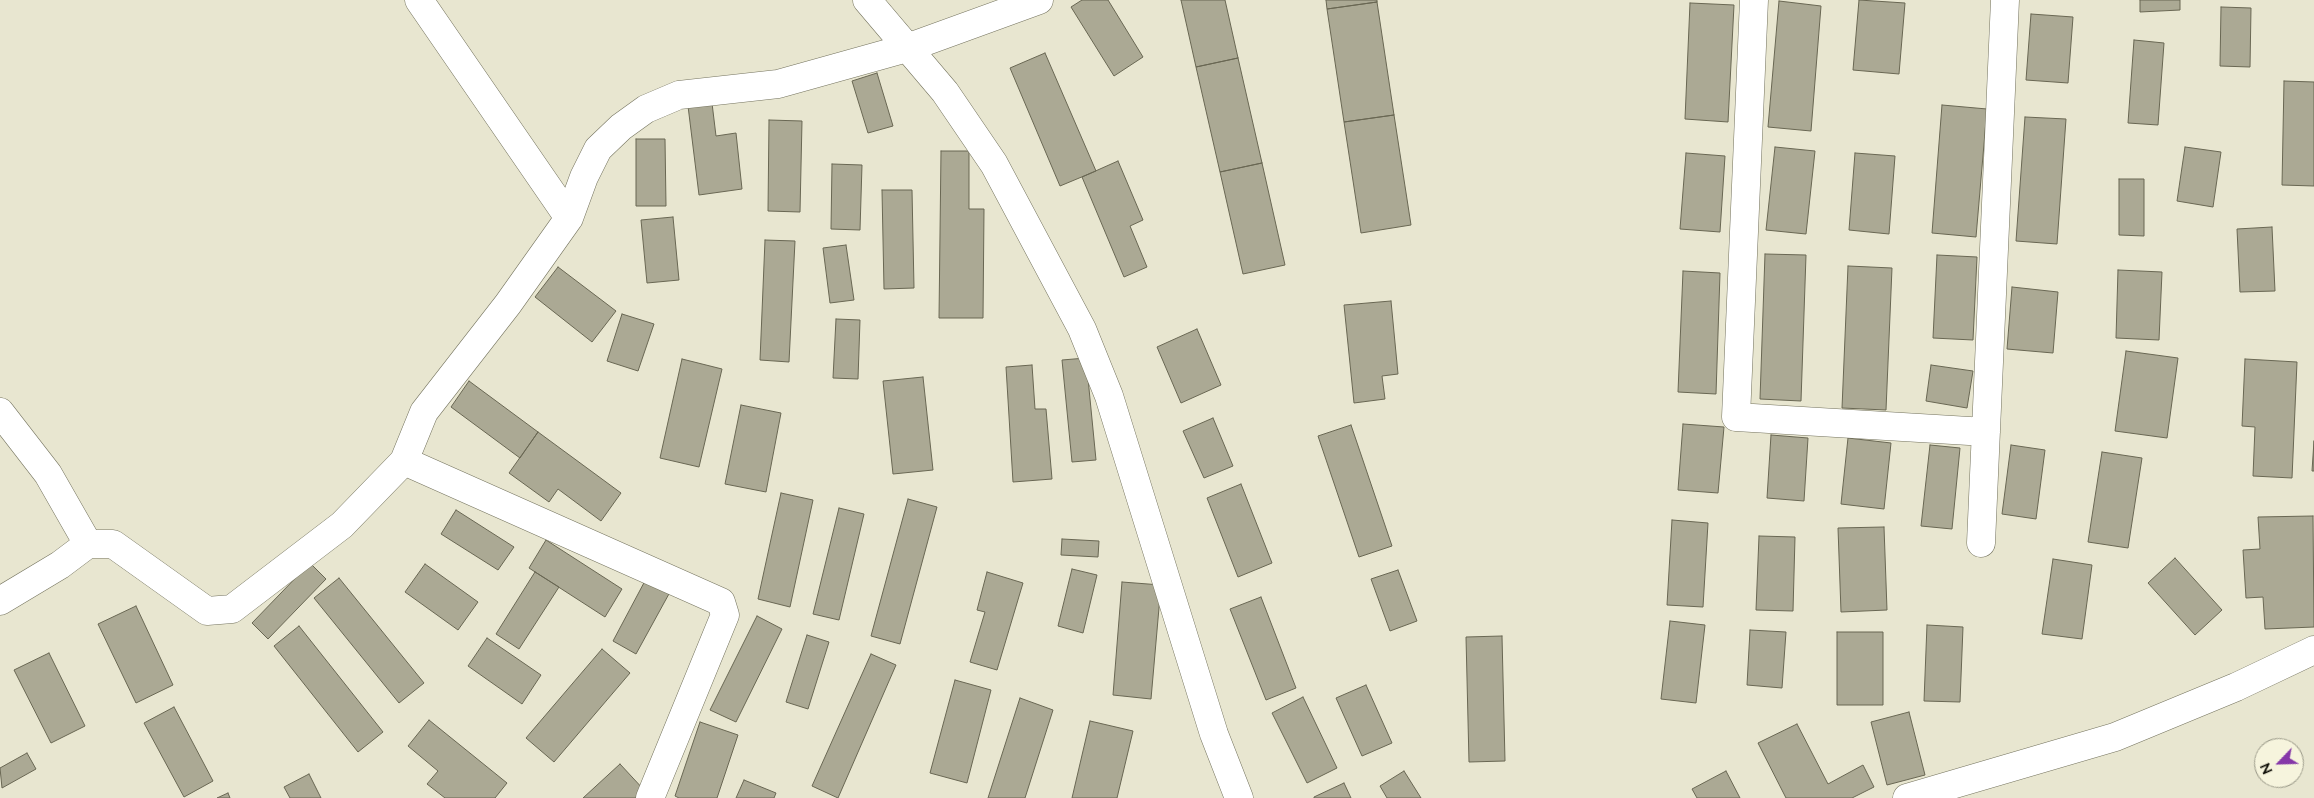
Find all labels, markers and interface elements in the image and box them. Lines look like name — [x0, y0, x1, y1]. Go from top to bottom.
north arrow — [2254, 738, 2304, 788]
text: N — [2256, 760, 2277, 777]

